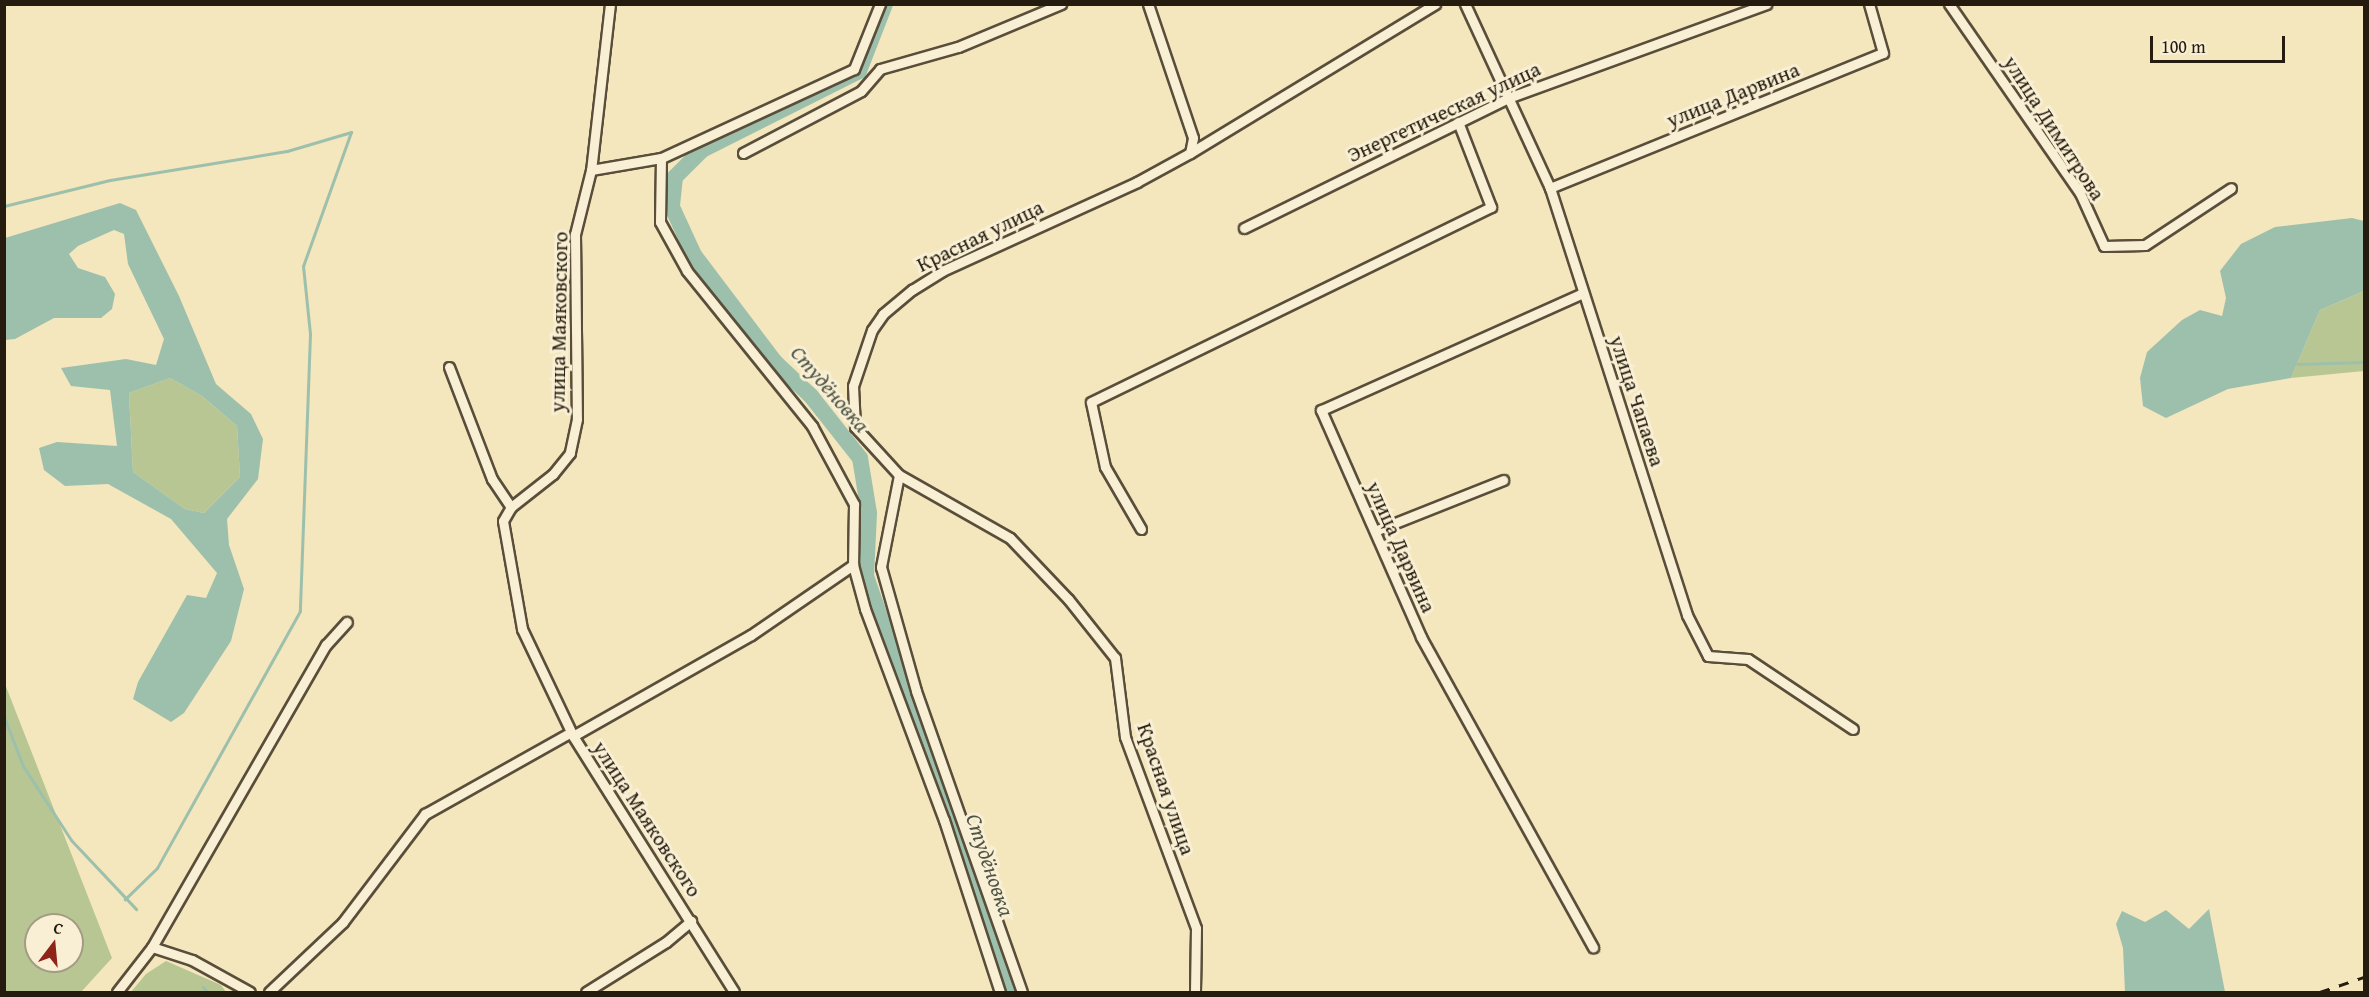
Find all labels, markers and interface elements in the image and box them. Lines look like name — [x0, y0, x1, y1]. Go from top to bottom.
scale bar — [2153, 24, 2288, 62]
text: 100 m — [2161, 33, 2206, 60]
street label: улица Димитрова — [1998, 51, 2110, 205]
street label: Энергетическая улица — [1343, 56, 1545, 168]
street label: улица Дарвина — [1663, 57, 1803, 133]
street label: Красная улица — [913, 195, 1047, 277]
street label: улица Маяковского — [545, 231, 573, 413]
street label: улица Чапаева — [1604, 332, 1670, 470]
water label: Студёновка — [785, 340, 875, 438]
street label: улица Дарвина — [1361, 477, 1441, 617]
street label: Красная улица — [1132, 720, 1200, 858]
street label: улица Маяковского — [587, 736, 707, 902]
water label: Студёновка — [960, 810, 1020, 920]
north arrow — [24, 913, 84, 973]
text: С — [51, 915, 66, 940]

